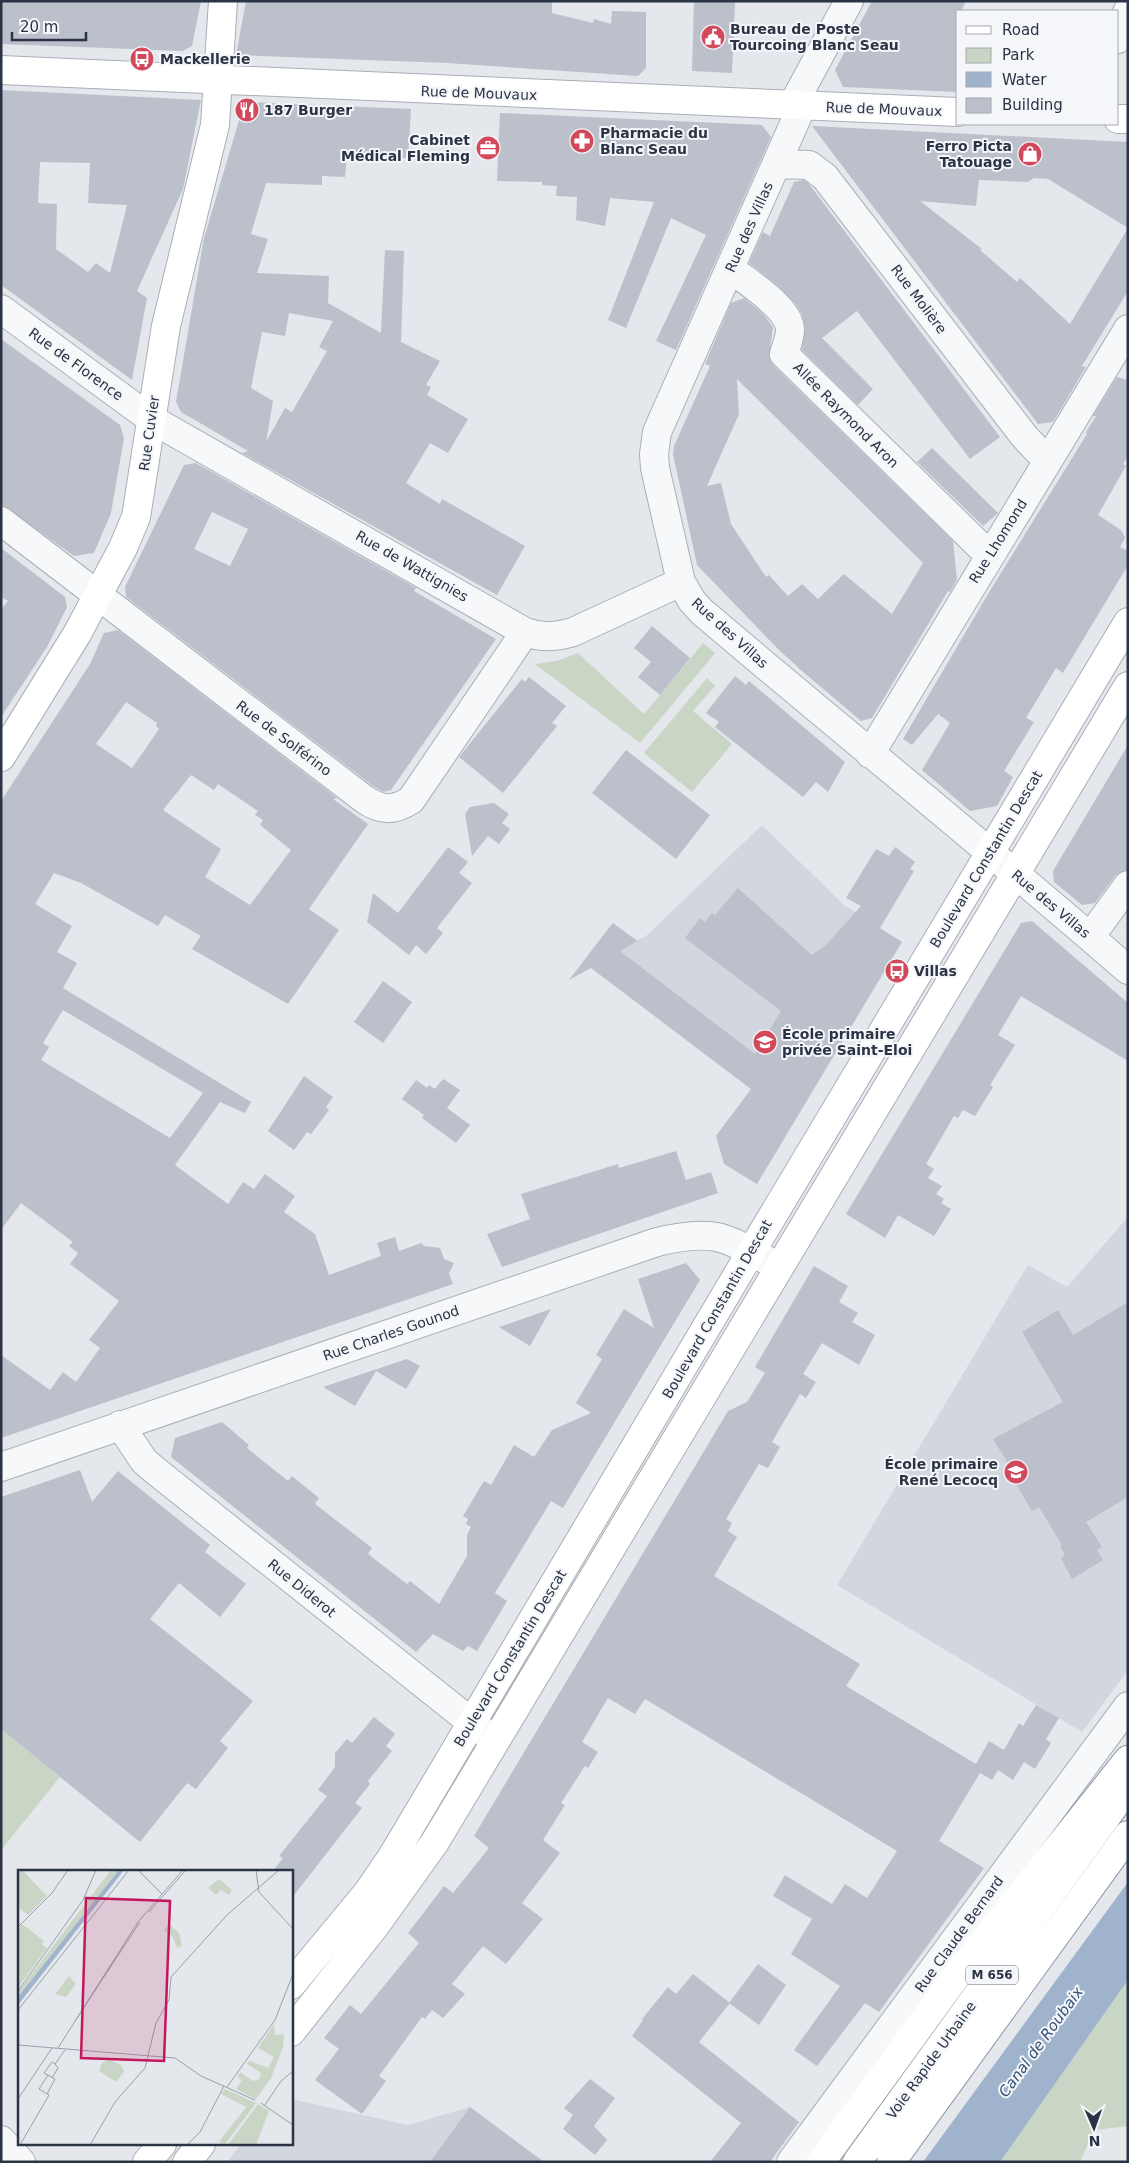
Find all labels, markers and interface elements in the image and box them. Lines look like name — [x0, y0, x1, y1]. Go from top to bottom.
scale bar — [12, 10, 86, 42]
legend — [956, 10, 1119, 125]
text: 20 m — [20, 18, 58, 36]
place label: Bureau de Poste Tourcoing Blanc Seau — [730, 21, 899, 53]
text: Road — [1002, 21, 1040, 39]
public building icon: Bureau de Poste Tourcoing Blanc Seau — [700, 24, 726, 50]
bus stop icon: Mackellerie — [129, 46, 155, 72]
text: Park — [1002, 46, 1035, 64]
place label: Mackellerie — [160, 51, 250, 67]
text: Water — [1002, 71, 1047, 89]
street label: Rue de Mouvaux — [420, 83, 538, 103]
text: Building — [1002, 96, 1063, 114]
restaurant icon: 187 Burger — [234, 97, 260, 123]
street label: Rue de Mouvaux — [825, 99, 943, 119]
place label: 187 Burger — [264, 102, 352, 118]
place label: Pharmacie du Blanc Seau — [600, 125, 708, 157]
pharmacy icon: Pharmacie du Blanc Seau — [569, 128, 595, 154]
place label: Cabinet Médical Fleming — [341, 132, 470, 164]
office icon: Cabinet Médical Fleming — [475, 135, 501, 161]
place label: Ferro Picta Tatouage — [926, 138, 1012, 170]
shop icon: Ferro Picta Tatouage — [1017, 141, 1043, 167]
street label: Rue des Villas — [722, 179, 776, 275]
street label: Rue Molière — [888, 261, 950, 337]
street label: Rue de Florence — [26, 324, 126, 404]
street label: Allée Raymond Aron — [790, 359, 902, 471]
street label: Rue Cuvier — [136, 394, 162, 472]
street label: Rue Lhomond — [966, 496, 1030, 586]
street label: Rue de Wattignies — [353, 527, 471, 605]
street label: Rue des Villas — [689, 595, 771, 671]
street label: Rue de Solférino — [233, 697, 335, 779]
street label: Boulevard Constantin Descat — [927, 767, 1046, 950]
street label: Rue des Villas — [1009, 867, 1093, 941]
bus stop icon: Villas — [884, 958, 910, 984]
place label: Villas — [914, 963, 957, 979]
place label: École primaire privée Saint-Eloi — [782, 1026, 912, 1058]
school or university icon: École primaire privée Saint-Eloi — [752, 1029, 778, 1055]
street label: Boulevard Constantin Descat — [659, 1216, 775, 1401]
street label: Rue Charles Gounod — [321, 1302, 461, 1364]
place label: École primaire René Lecocq — [884, 1456, 998, 1488]
school or university icon: École primaire René Lecocq — [1003, 1459, 1029, 1485]
street label: Rue Diderot — [265, 1556, 340, 1621]
street label: Boulevard Constantin Descat — [451, 1566, 570, 1749]
inset map — [18, 1870, 292, 2146]
street label: Rue Claude Bernard — [911, 1873, 1007, 1995]
road number: M 656 — [966, 1966, 1018, 1984]
water label: Canal de Roubaix — [995, 1983, 1087, 2101]
street label: Voie Rapide Urbaine — [883, 1998, 979, 2122]
north arrow — [1069, 2103, 1119, 2153]
text: N — [1088, 2133, 1101, 2149]

